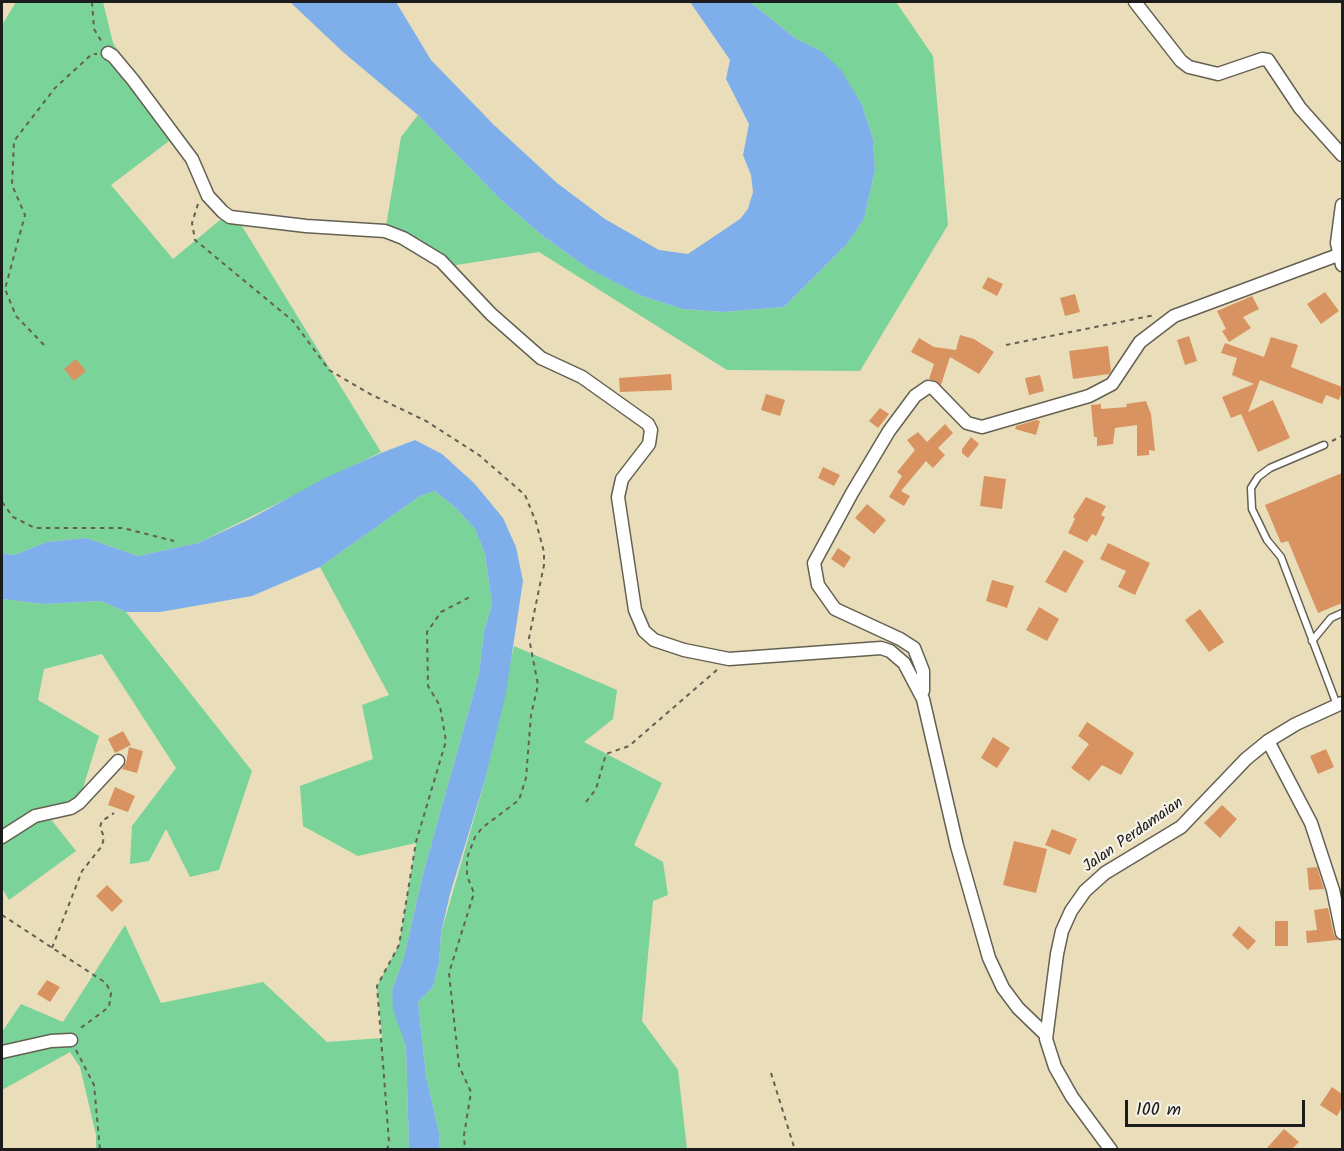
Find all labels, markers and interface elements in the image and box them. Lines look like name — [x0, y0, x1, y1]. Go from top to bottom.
street label: Jalan Perdamaian — [1080, 794, 1188, 878]
scale bar — [1128, 1088, 1308, 1126]
text: 100 m — [1136, 1096, 1181, 1125]

